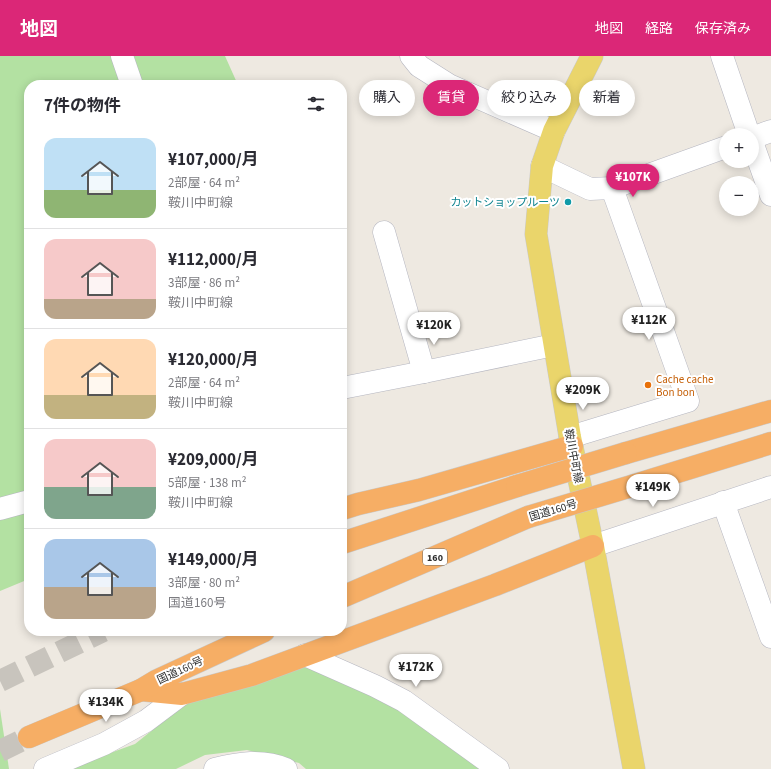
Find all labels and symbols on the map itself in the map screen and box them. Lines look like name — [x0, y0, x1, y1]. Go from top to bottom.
pin: ¥107K — [605, 164, 661, 198]
place label: カットショップルーツ — [450, 195, 560, 210]
marker: カットショップルーツ — [563, 197, 573, 207]
pin: ¥112K — [621, 307, 677, 341]
pin: ¥120K — [406, 312, 462, 346]
place label: Cache cache Bon bon — [656, 372, 714, 400]
pin: ¥209K — [555, 377, 611, 411]
marker: Cache cache Bon bon — [643, 380, 653, 390]
street label: 鞍川中町線 — [561, 428, 586, 485]
pin: ¥149K — [625, 474, 681, 508]
street label: 国道160号 — [527, 496, 579, 525]
road number: 160 — [423, 549, 447, 565]
street label: 国道160号 — [155, 653, 206, 688]
pin: ¥172K — [388, 654, 444, 688]
pin: ¥134K — [78, 689, 134, 723]

